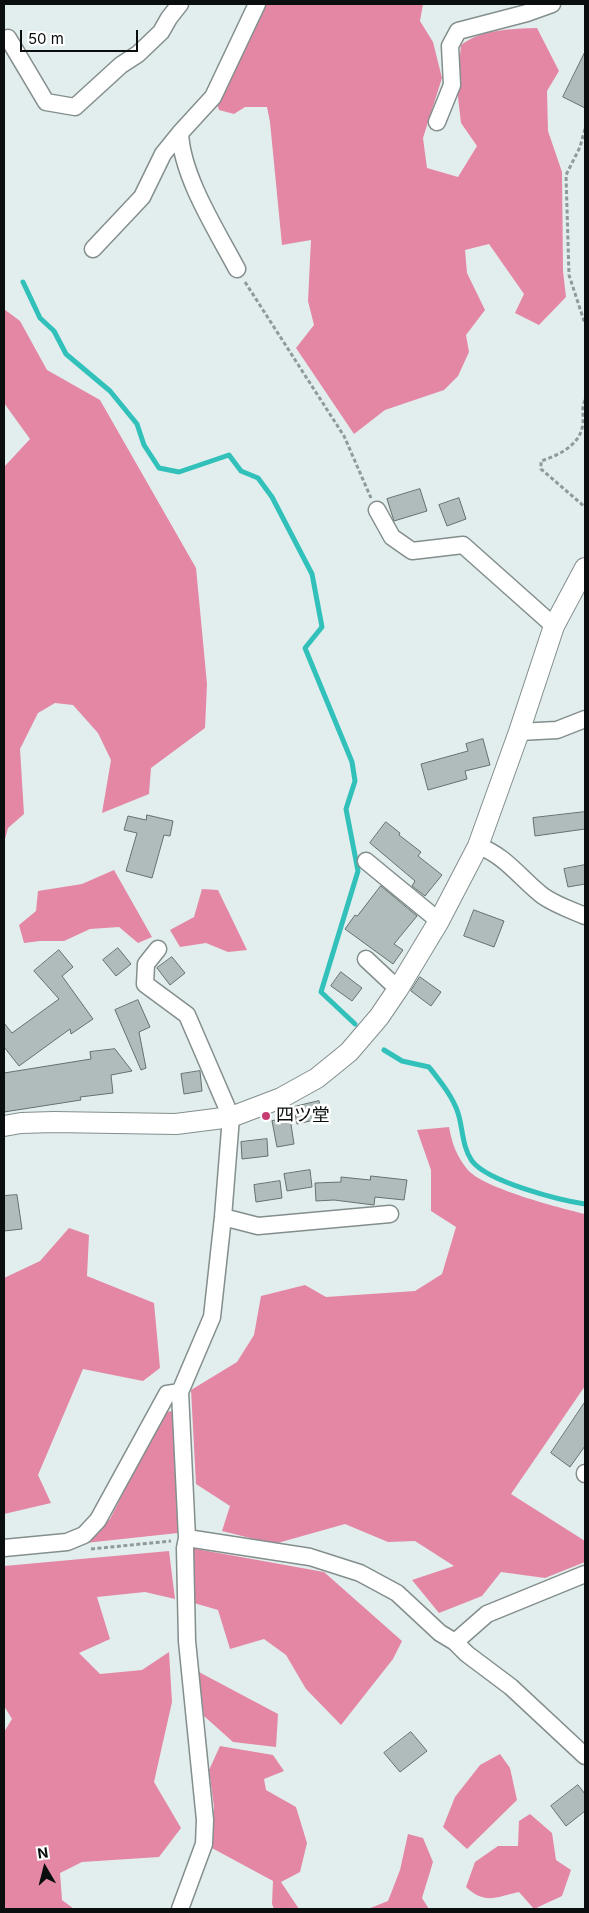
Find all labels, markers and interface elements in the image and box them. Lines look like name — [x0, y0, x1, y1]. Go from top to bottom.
scale bar — [22, 20, 140, 52]
text: 50 m — [28, 29, 64, 48]
place label: 四ツ堂 — [276, 1105, 330, 1127]
marker: 四ツ堂 — [260, 1110, 272, 1122]
north arrow — [20, 1843, 70, 1893]
text: N — [36, 1843, 49, 1862]

